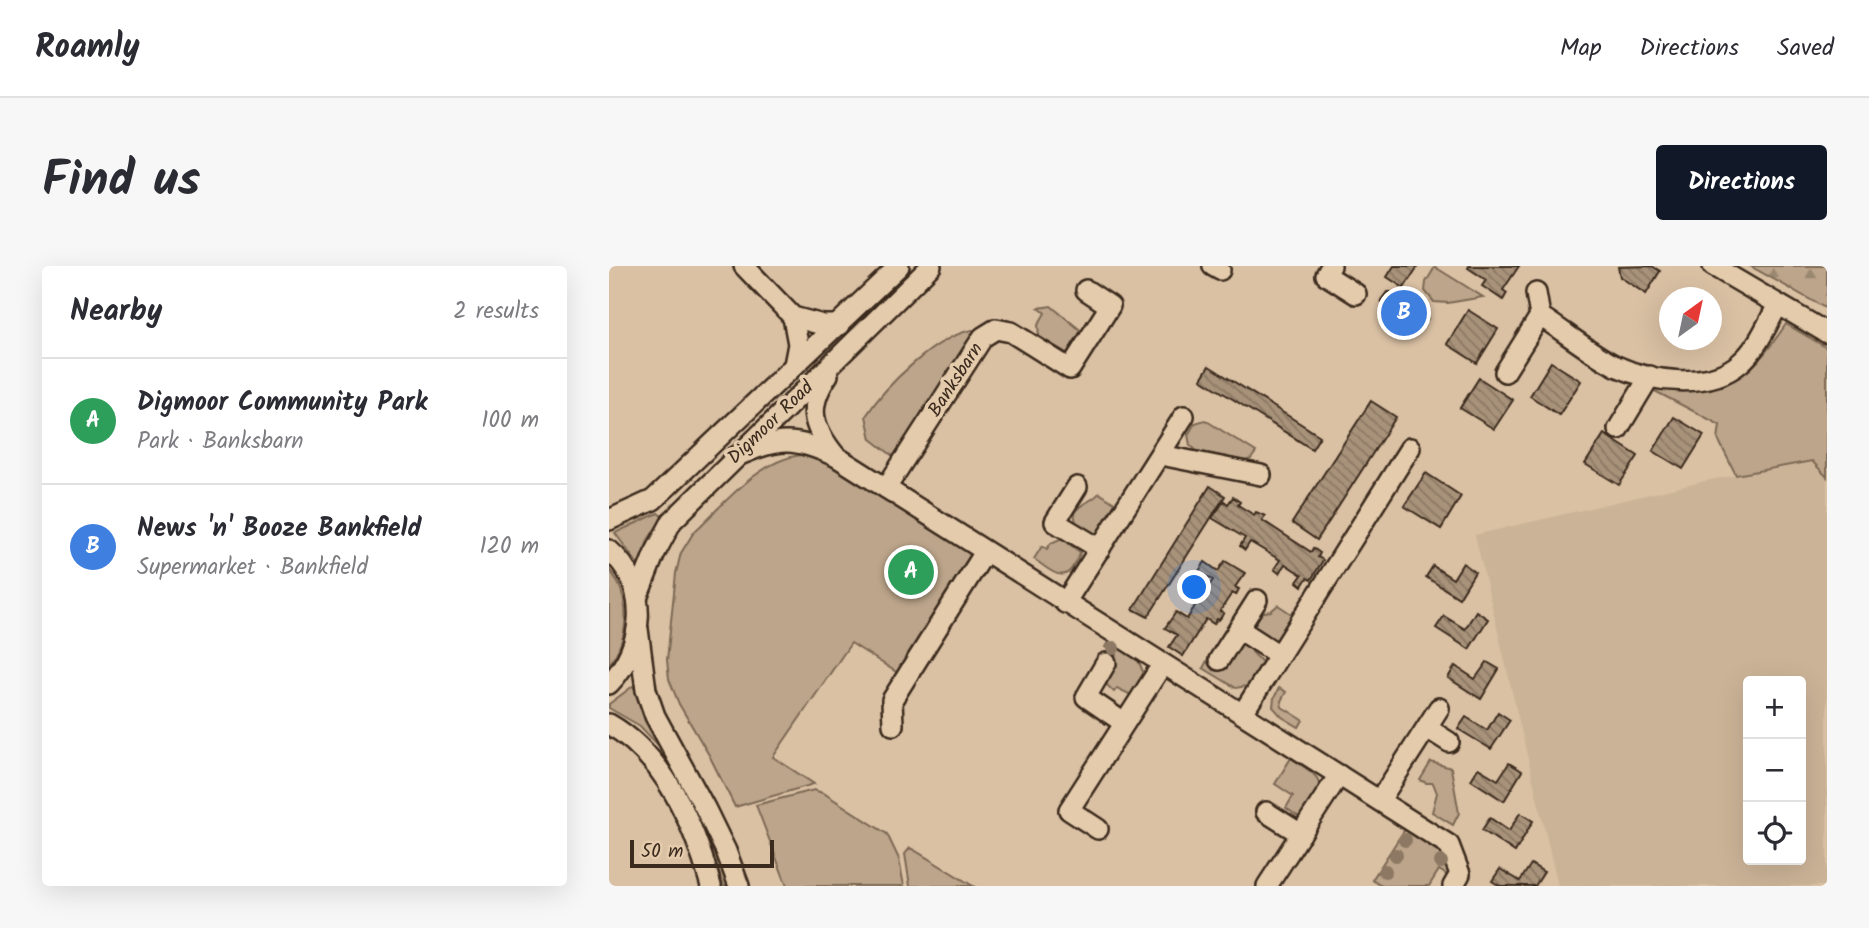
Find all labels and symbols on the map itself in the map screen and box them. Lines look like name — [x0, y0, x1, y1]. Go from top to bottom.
pin: B — [1381, 287, 1427, 339]
north arrow — [1659, 287, 1722, 350]
street label: Banksbarn — [921, 337, 991, 423]
street label: Digmoor Road — [721, 374, 821, 472]
pin: A — [888, 546, 934, 598]
your location — [1177, 570, 1211, 604]
scale bar — [630, 837, 773, 869]

